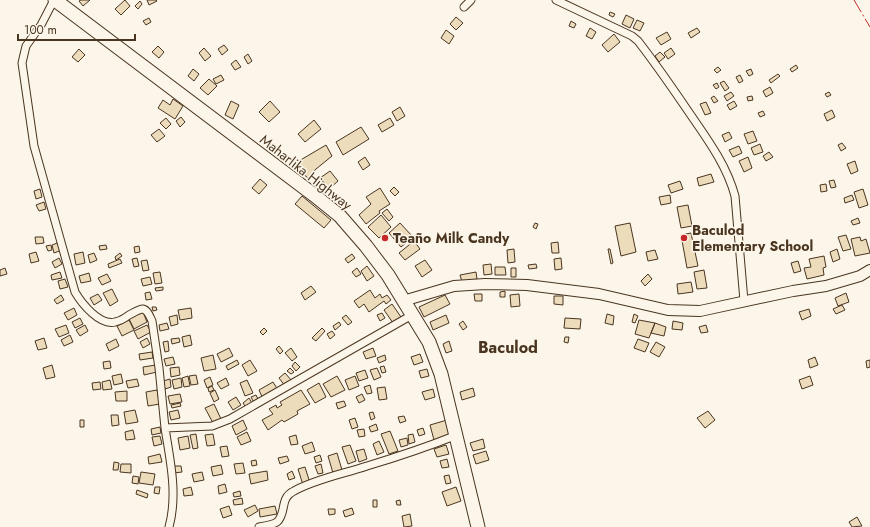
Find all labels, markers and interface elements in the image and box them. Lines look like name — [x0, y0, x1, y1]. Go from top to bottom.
scale bar — [18, 16, 135, 42]
text: 100 m — [24, 21, 57, 39]
street label: Maharlika Highway — [256, 130, 357, 215]
place label: Baculod Elementary School — [692, 220, 813, 256]
place label: Teaño Milk Candy — [393, 228, 510, 248]
marker: Teaño Milk Candy — [380, 233, 390, 243]
marker: Baculod Elementary School — [679, 233, 689, 243]
district label: Baculod — [478, 336, 538, 359]

